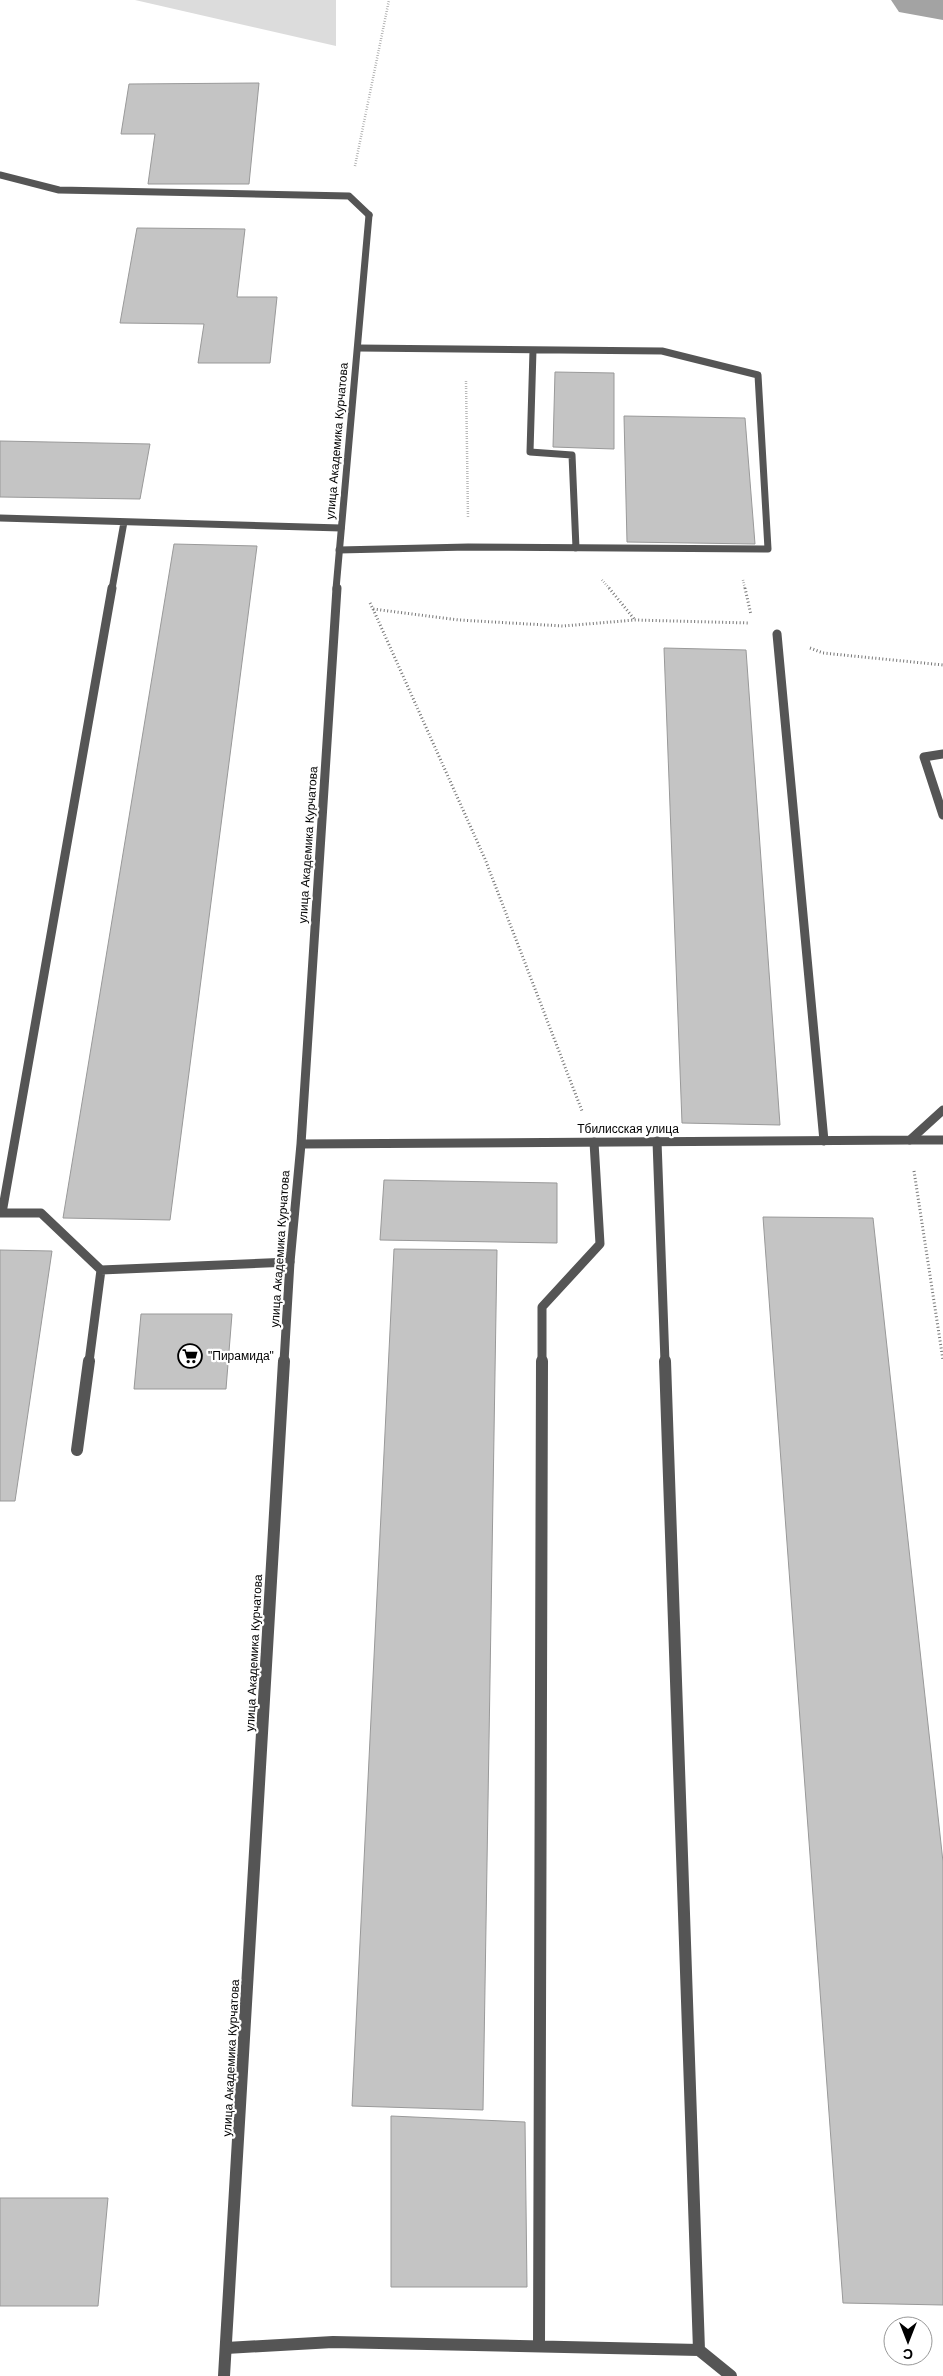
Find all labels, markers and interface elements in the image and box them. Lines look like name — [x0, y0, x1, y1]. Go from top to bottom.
street label: улица Академика Курчатова — [323, 362, 351, 520]
street label: улица Академика Курчатова — [296, 766, 321, 924]
street label: Тбилисская улица — [577, 1122, 679, 1136]
street label: улица Академика Курчатова — [268, 1170, 293, 1328]
supermarket icon: "Пирамида" — [177, 1343, 203, 1369]
place label: "Пирамида" — [208, 1349, 274, 1363]
street label: улица Академика Курчатова — [243, 1574, 265, 1732]
street label: улица Академика Курчатова — [220, 1979, 242, 2137]
north arrow — [883, 2316, 933, 2366]
text: С — [903, 2346, 913, 2362]

